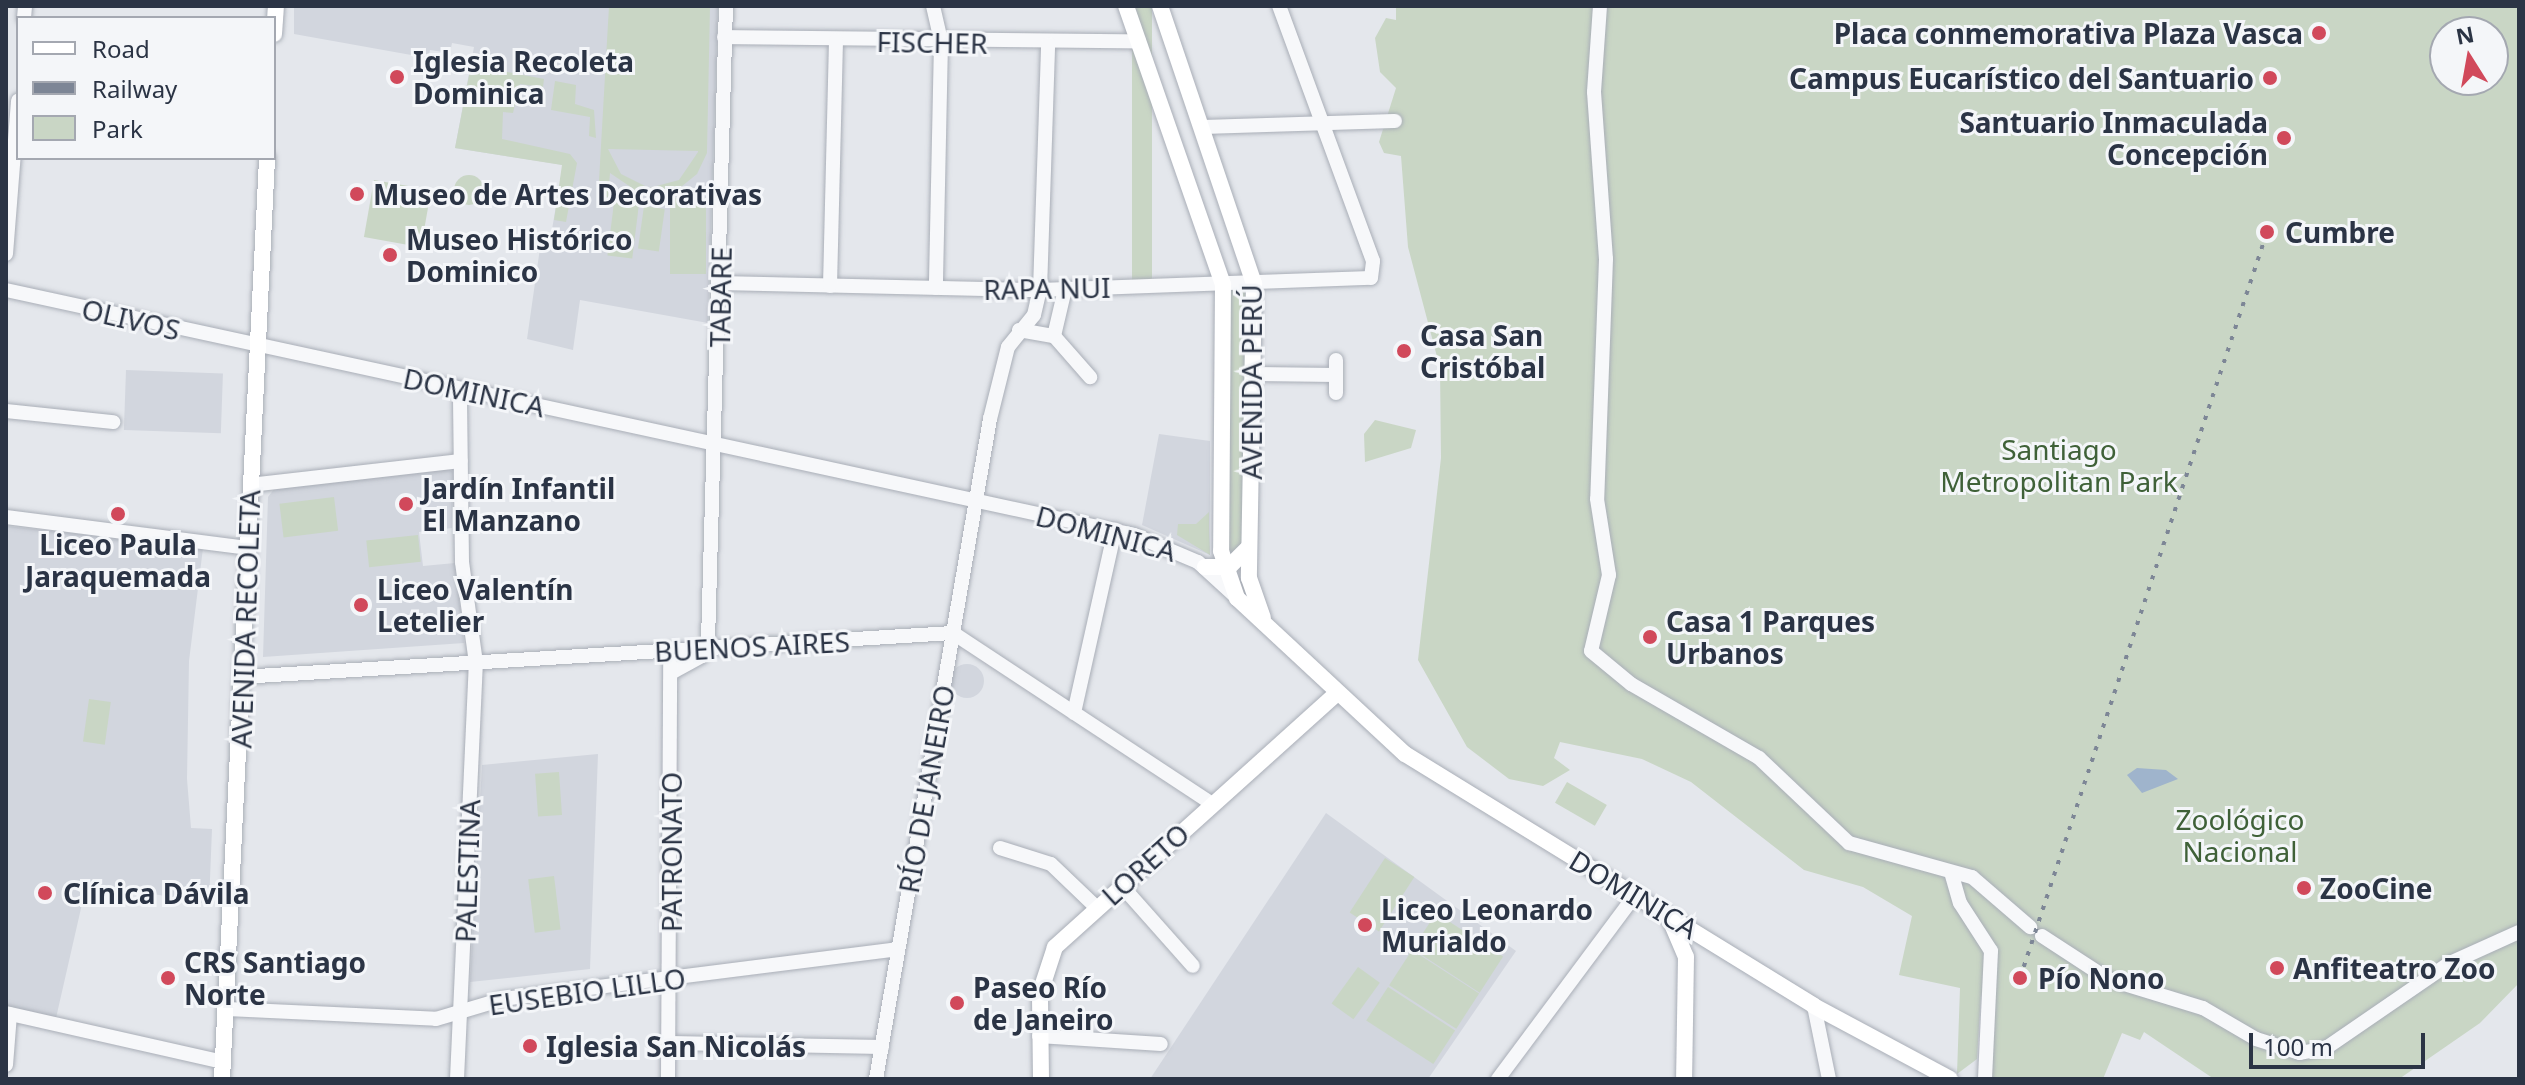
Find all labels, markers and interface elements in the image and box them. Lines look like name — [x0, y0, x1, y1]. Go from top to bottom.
legend — [16, 16, 276, 160]
place label: Placa conmemorativa Plaza Vasca — [1834, 16, 2303, 50]
north arrow — [2429, 16, 2509, 96]
text: N — [2453, 18, 2476, 51]
street label: FISCHER — [876, 24, 988, 60]
marker: Placa conmemorativa Plaza Vasca — [2310, 24, 2328, 42]
text: Road — [92, 32, 150, 65]
place label: Iglesia Recoleta Dominica — [413, 44, 634, 110]
place label: Campus Eucarístico del Santuario — [1789, 61, 2254, 95]
marker: Iglesia Recoleta Dominica — [388, 68, 406, 86]
marker: Campus Eucarístico del Santuario — [2261, 69, 2279, 87]
text: Railway — [92, 72, 177, 105]
place label: Santuario Inmaculada Concepción — [1959, 105, 2268, 171]
text: Park — [92, 112, 143, 145]
marker: Santuario Inmaculada Concepción — [2275, 129, 2293, 147]
place label: Museo de Artes Decorativas — [373, 177, 762, 211]
marker: Museo de Artes Decorativas — [348, 185, 366, 203]
place label: Cumbre — [2285, 215, 2395, 249]
marker: Cumbre — [2256, 221, 2278, 243]
place label: Museo Histórico Dominico — [406, 222, 632, 288]
marker: Museo Histórico Dominico — [381, 246, 399, 264]
street label: TABARE — [702, 246, 738, 348]
street label: RAPA NUI — [983, 270, 1111, 306]
street label: AVENIDA PERÚ — [1234, 284, 1268, 480]
street label: OLIVOS — [79, 291, 183, 347]
place label: Casa San Cristóbal — [1420, 318, 1545, 384]
marker: Casa San Cristóbal — [1395, 342, 1413, 360]
street label: DOMINICA — [400, 361, 548, 423]
park label: Santiago Metropolitan Park — [1940, 432, 2178, 498]
place label: Jardín Infantil El Manzano — [422, 471, 615, 537]
street label: AVENIDA RECOLETA — [224, 489, 266, 749]
marker: Jardín Infantil El Manzano — [397, 495, 415, 513]
street label: DOMINICA — [1032, 498, 1180, 568]
marker: Liceo Paula Jaraquemada — [109, 505, 127, 523]
place label: Liceo Paula Jaraquemada — [25, 527, 211, 593]
place label: Liceo Valentín Letelier — [377, 572, 573, 638]
marker: Liceo Valentín Letelier — [352, 596, 370, 614]
place label: Casa 1 Parques Urbanos — [1666, 604, 1875, 670]
street label: BUENOS AIRES — [653, 624, 851, 668]
marker: Casa 1 Parques Urbanos — [1641, 628, 1659, 646]
street label: RÍO DE JANEIRO — [891, 682, 961, 896]
street label: PATRONATO — [654, 772, 688, 932]
street label: PALESTINA — [448, 799, 486, 943]
park label: Zoológico Nacional — [2176, 802, 2304, 868]
street label: LORETO — [1094, 816, 1196, 912]
street label: DOMINICA — [1564, 843, 1704, 945]
place label: ZooCine — [2320, 871, 2432, 905]
place label: Clínica Dávila — [63, 876, 250, 910]
marker: ZooCine — [2295, 879, 2313, 897]
marker: Clínica Dávila — [34, 882, 56, 904]
place label: Liceo Leonardo Murialdo — [1381, 892, 1593, 958]
marker: Liceo Leonardo Murialdo — [1356, 916, 1374, 934]
place label: CRS Santiago Norte — [184, 945, 366, 1011]
place label: Anfiteatro Zoo — [2293, 951, 2495, 985]
marker: Anfiteatro Zoo — [2268, 959, 2286, 977]
street label: EUSEBIO LILLO — [486, 961, 688, 1021]
place label: Pío Nono — [2038, 961, 2165, 995]
marker: Pío Nono — [2009, 967, 2031, 989]
marker: CRS Santiago Norte — [159, 969, 177, 987]
place label: Paseo Río de Janeiro — [973, 970, 1113, 1036]
marker: Paseo Río de Janeiro — [948, 994, 966, 1012]
scale bar — [2253, 1017, 2429, 1067]
place label: Iglesia San Nicolás — [546, 1029, 806, 1063]
text: 100 m — [2263, 1030, 2333, 1063]
marker: Iglesia San Nicolás — [521, 1037, 539, 1055]

